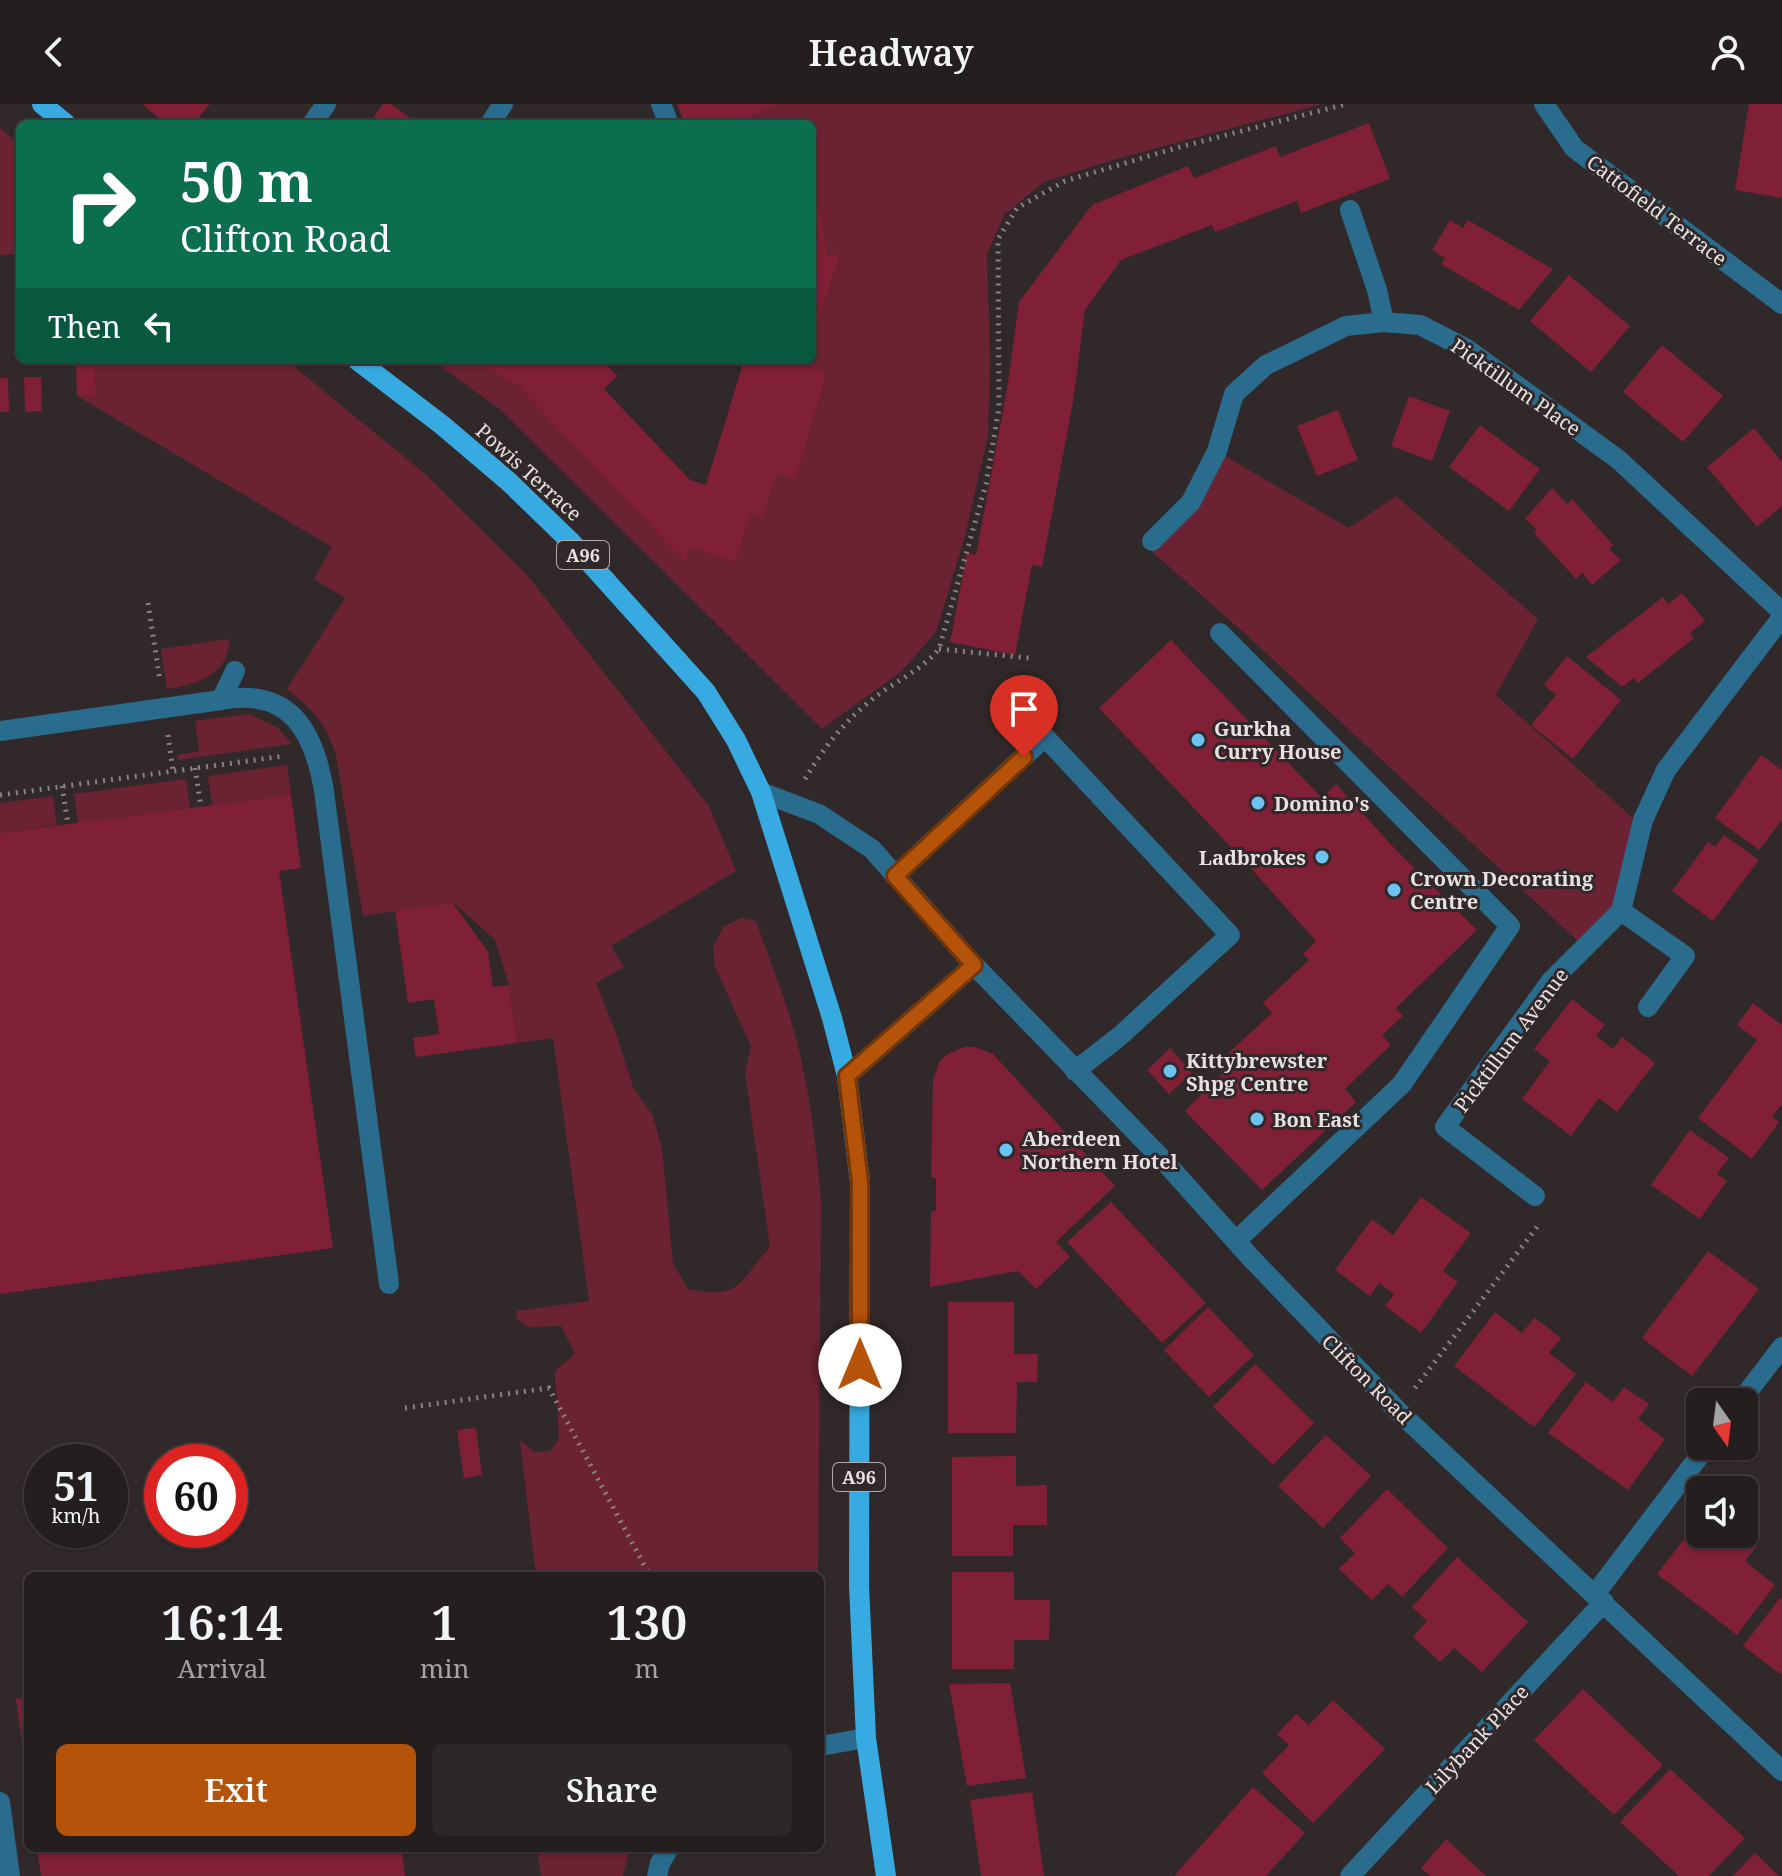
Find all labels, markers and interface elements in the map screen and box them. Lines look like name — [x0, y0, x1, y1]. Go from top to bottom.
text: Headway — [808, 28, 974, 77]
icon: back — [32, 30, 76, 74]
icon: person — [1706, 30, 1750, 74]
text: 50 m — [180, 142, 313, 218]
street label: Cattofield Terrace — [1581, 148, 1733, 272]
icon: right — [48, 152, 152, 256]
text: Clifton Road — [180, 214, 391, 263]
icon: left — [137, 304, 181, 348]
text: Then — [48, 306, 121, 347]
street label: Picktillum Place — [1446, 332, 1586, 442]
street label: Powis Terrace — [470, 417, 588, 527]
road number: A96 — [557, 541, 609, 569]
pin — [990, 675, 1058, 757]
icon: arrive — [1002, 687, 1046, 731]
place label: Gurkha Curry House — [1214, 715, 1341, 765]
marker: Gurkha Curry House — [1189, 731, 1207, 749]
place label: Domino's — [1274, 790, 1369, 817]
marker: Domino's — [1249, 794, 1267, 812]
place label: Ladbrokes — [1199, 844, 1306, 871]
marker: Ladbrokes — [1313, 848, 1331, 866]
place label: Crown Decorating Centre — [1410, 865, 1594, 915]
marker: Crown Decorating Centre — [1385, 881, 1403, 899]
street label: Picktillum Avenue — [1448, 962, 1574, 1118]
place label: Kittybrewster Shpg Centre — [1186, 1047, 1328, 1097]
marker: Kittybrewster Shpg Centre — [1161, 1062, 1179, 1080]
place label: Bon East — [1273, 1106, 1360, 1133]
marker: Bon East — [1248, 1110, 1266, 1128]
place label: Aberdeen Northern Hotel — [1022, 1125, 1178, 1175]
marker: Aberdeen Northern Hotel — [997, 1141, 1015, 1159]
position arrow — [818, 1323, 902, 1407]
street label: Clifton Road — [1316, 1328, 1418, 1430]
north arrow — [1686, 1388, 1758, 1460]
map controls — [1686, 1388, 1758, 1548]
speed limit sign: 60 — [144, 1444, 248, 1548]
text: 51 — [53, 1458, 99, 1513]
road number: A96 — [833, 1463, 885, 1491]
button: sound — [1686, 1476, 1758, 1548]
text: km/h — [51, 1502, 101, 1529]
text: 16:14 — [161, 1589, 283, 1654]
text: 1 — [431, 1589, 458, 1654]
text: 130 — [606, 1589, 687, 1654]
text: Arrival — [177, 1650, 266, 1686]
text: min — [420, 1650, 469, 1686]
text: m — [634, 1650, 659, 1686]
street label: Lilybank Place — [1419, 1679, 1535, 1799]
button: Exit — [56, 1744, 416, 1836]
button: Share — [432, 1744, 792, 1836]

